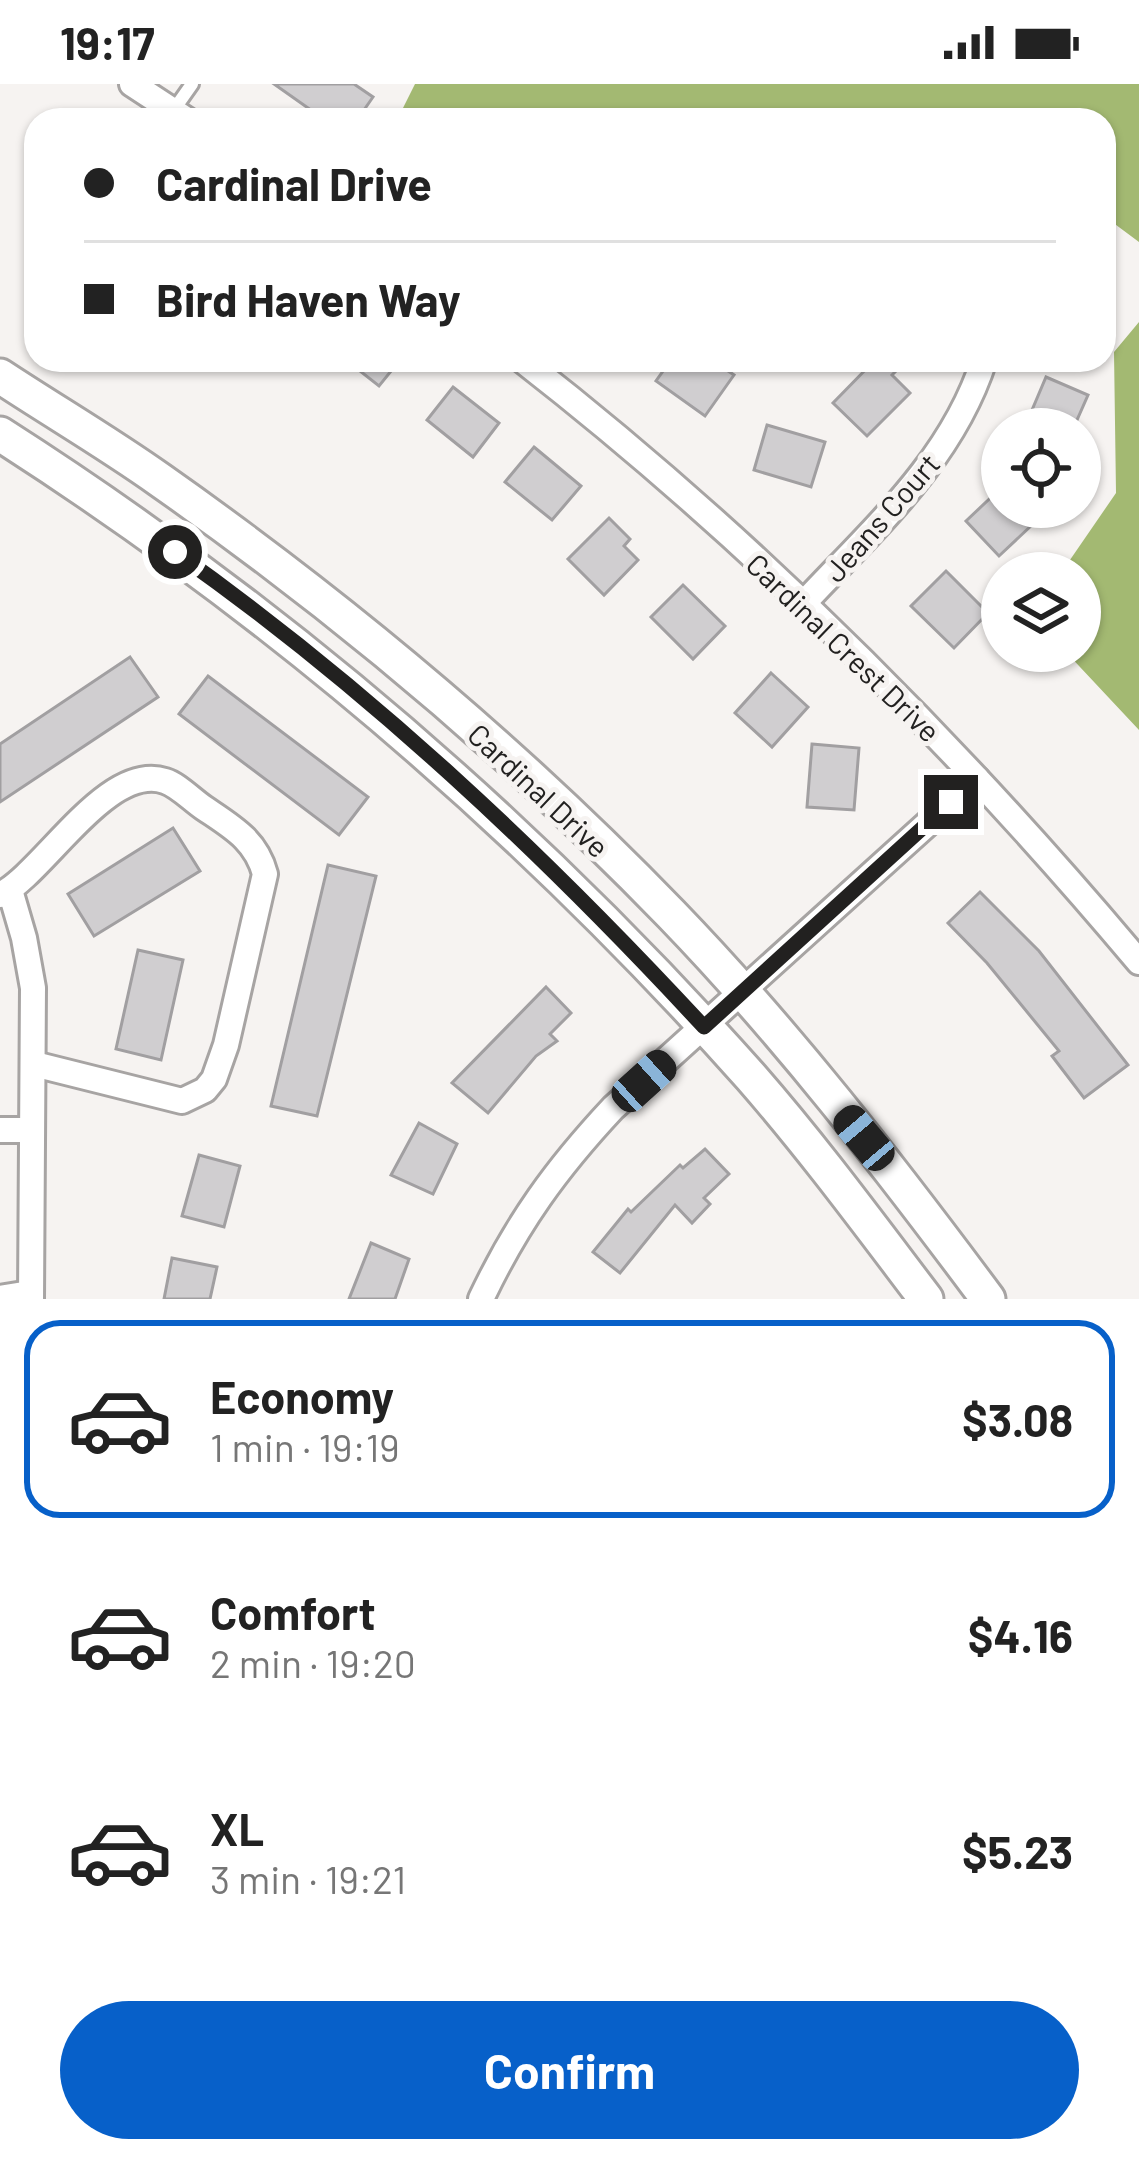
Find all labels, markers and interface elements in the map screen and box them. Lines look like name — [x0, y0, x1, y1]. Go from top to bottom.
text: 19:17 — [60, 15, 154, 69]
text: Cardinal Drive — [156, 156, 432, 210]
text: Bird Haven Way — [156, 272, 461, 326]
map controls — [981, 408, 1101, 672]
button: locate — [981, 408, 1101, 528]
street label: Jeans Court — [816, 446, 946, 588]
route start — [148, 525, 202, 579]
street label: Cardinal Crest Drive — [740, 545, 948, 749]
button: layers — [981, 552, 1101, 672]
street label: Cardinal Drive — [461, 716, 617, 864]
route end — [924, 775, 978, 829]
car — [605, 1044, 683, 1118]
car — [827, 1099, 901, 1177]
icon: car — [66, 1365, 174, 1473]
text: Economy — [210, 1369, 394, 1423]
text: $3.08 — [962, 1392, 1073, 1446]
text: 1 min · 19:19 — [210, 1423, 400, 1470]
icon: car — [66, 1581, 174, 1689]
text: Comfort — [210, 1585, 376, 1639]
text: $4.16 — [968, 1608, 1073, 1662]
text: 2 min · 19:20 — [210, 1639, 416, 1686]
icon: car — [66, 1797, 174, 1905]
text: XL — [210, 1801, 264, 1855]
text: $5.23 — [962, 1824, 1073, 1878]
text: 3 min · 19:21 — [210, 1855, 406, 1902]
button: Confirm — [60, 2001, 1079, 2139]

